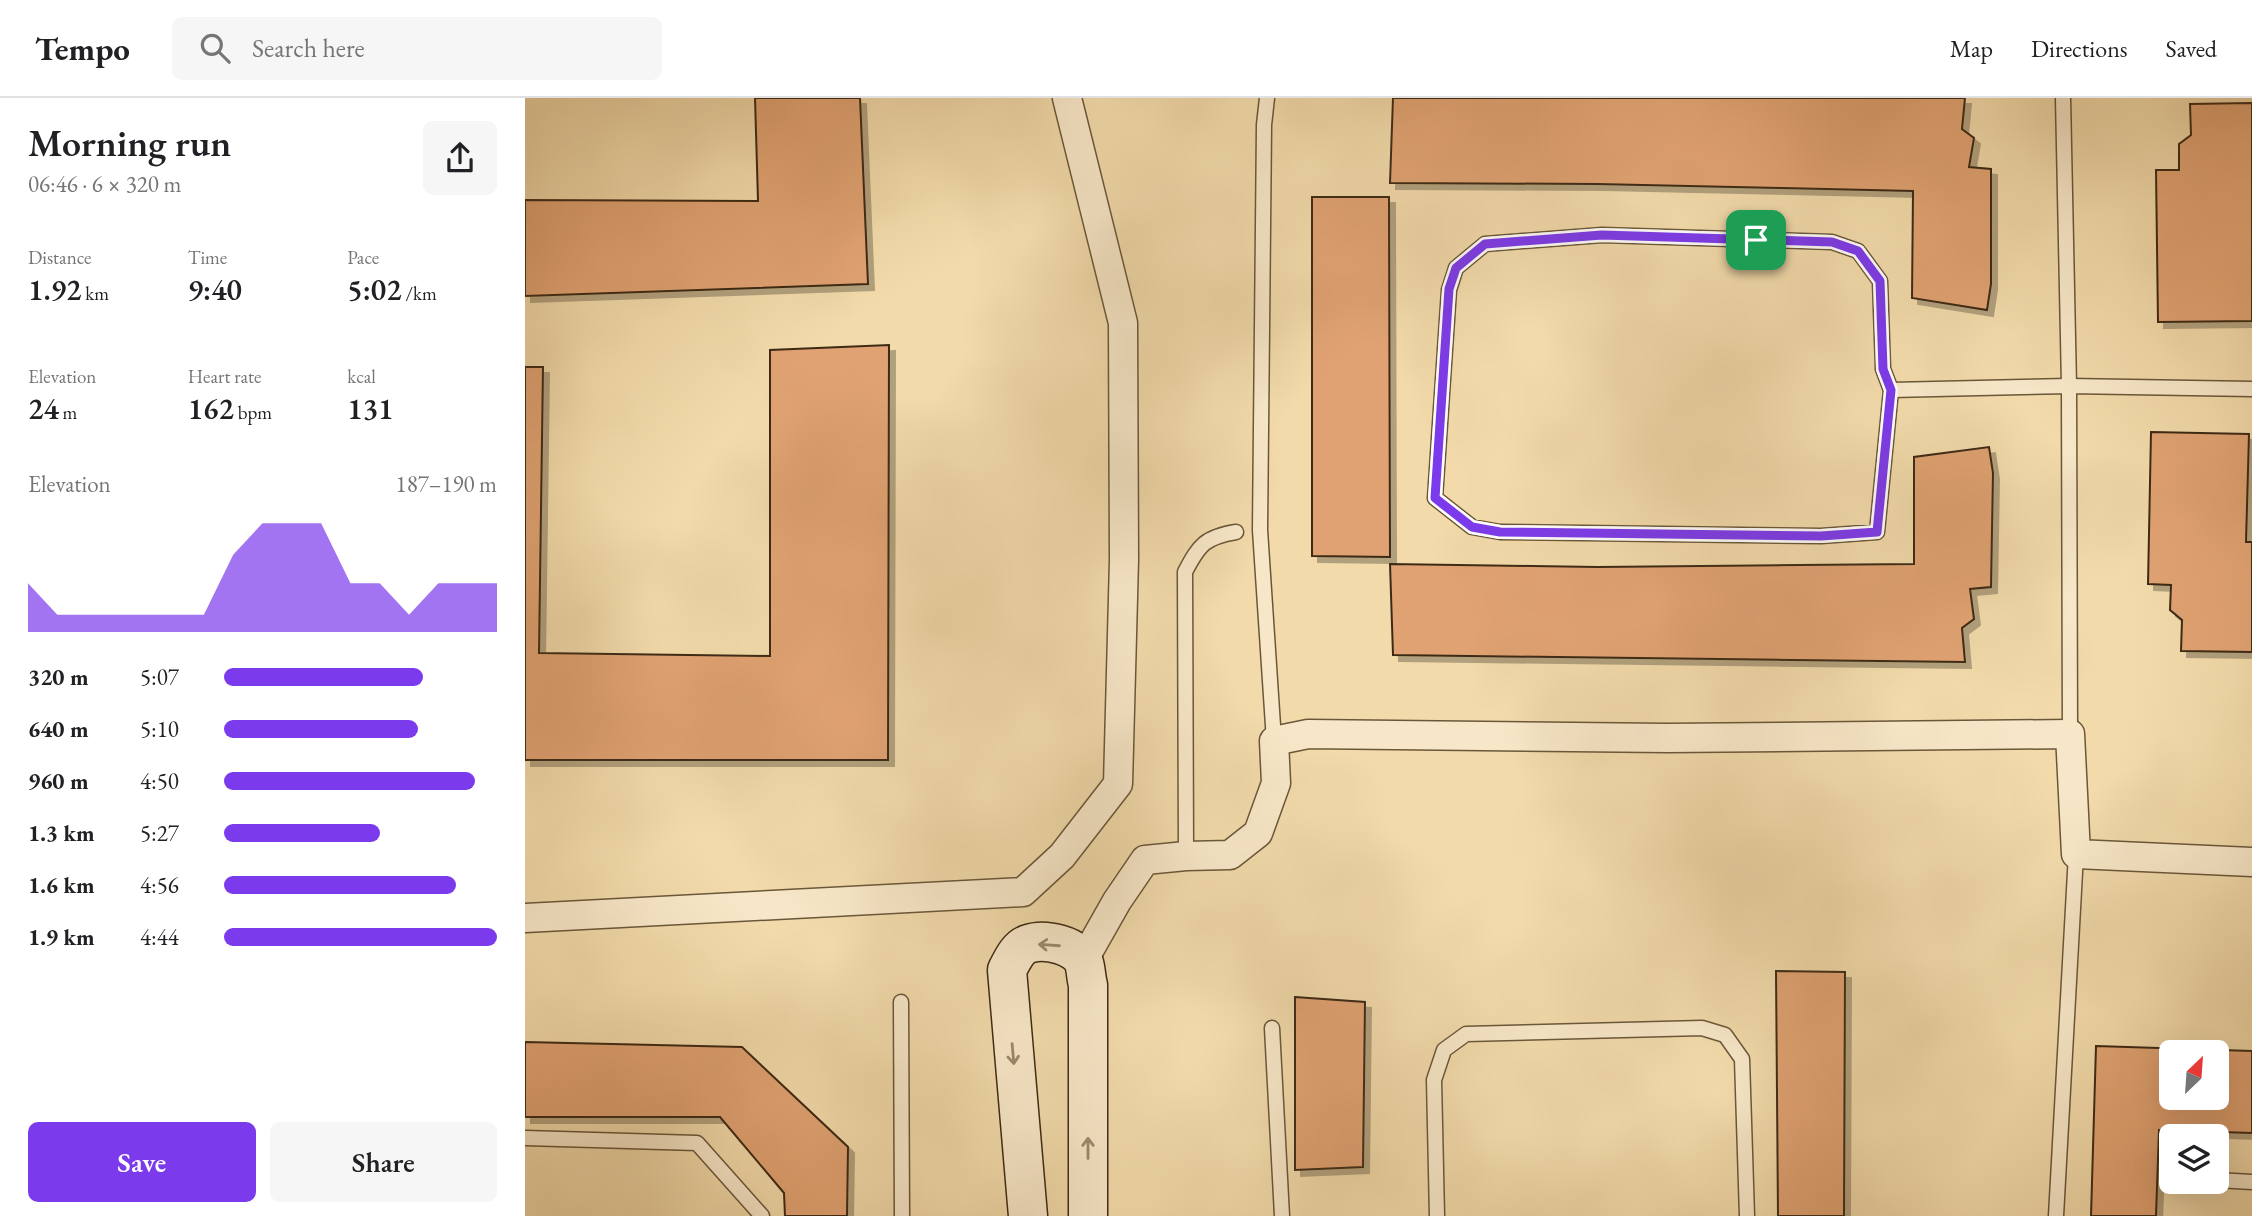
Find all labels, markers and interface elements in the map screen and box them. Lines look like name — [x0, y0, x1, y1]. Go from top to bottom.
search box — [172, 17, 662, 80]
text: Tempo — [35, 27, 130, 70]
icon: search — [196, 29, 234, 67]
text: Search here — [252, 31, 365, 65]
text: Map — [1950, 33, 1993, 64]
text: Directions — [2031, 33, 2128, 64]
text: Saved — [2166, 33, 2217, 64]
text: Morning run — [28, 118, 231, 167]
button: share — [423, 121, 497, 195]
text: 06:46 · 6 × 320 m — [28, 169, 181, 199]
pin — [1726, 210, 1786, 270]
icon: arrive — [1737, 221, 1775, 259]
text: Distance — [28, 245, 91, 270]
text: Time — [188, 245, 227, 270]
text: Pace — [347, 245, 379, 270]
text: 1.92 — [28, 270, 81, 309]
text: 9:40 — [188, 270, 242, 309]
text: 5:02 — [347, 270, 402, 309]
text: km — [81, 281, 109, 306]
text: /km — [402, 281, 437, 306]
text: Elevation — [28, 364, 96, 389]
text: Heart rate — [188, 364, 261, 389]
text: kcal — [347, 364, 376, 389]
text: 24 — [28, 389, 59, 428]
text: 162 — [188, 389, 234, 428]
text: 131 — [347, 389, 394, 428]
text: m — [59, 400, 77, 425]
text: bpm — [234, 400, 272, 425]
text: Elevation — [28, 469, 111, 499]
text: 187–190 m — [396, 469, 497, 499]
text: 320 m — [28, 662, 89, 692]
text: 5:07 — [140, 662, 179, 692]
text: 640 m — [28, 714, 89, 744]
text: 5:10 — [140, 714, 179, 744]
text: 960 m — [28, 766, 89, 796]
text: 4:50 — [140, 766, 179, 796]
text: 1.3 km — [28, 818, 95, 848]
text: 5:27 — [140, 818, 179, 848]
text: 1.6 km — [28, 870, 95, 900]
text: 4:56 — [140, 870, 179, 900]
text: 1.9 km — [28, 922, 95, 952]
text: 4:44 — [140, 922, 179, 952]
one-way arrow — [1038, 938, 1061, 951]
north arrow — [2159, 1040, 2229, 1110]
map controls — [2159, 1040, 2229, 1194]
one-way arrow — [1006, 1042, 1019, 1064]
button: Save — [28, 1122, 256, 1202]
button: Share — [270, 1122, 497, 1202]
button: layers — [2159, 1124, 2229, 1194]
one-way arrow — [1082, 1137, 1095, 1160]

